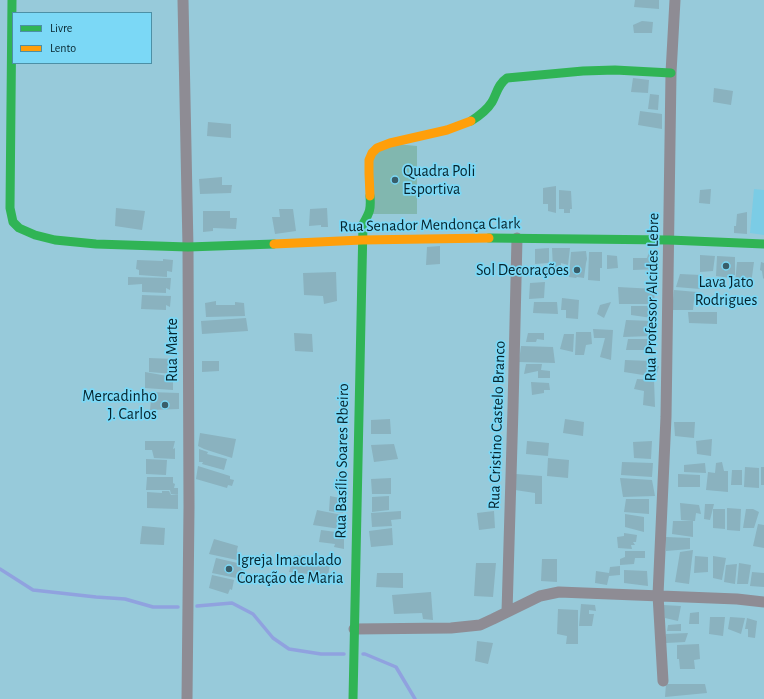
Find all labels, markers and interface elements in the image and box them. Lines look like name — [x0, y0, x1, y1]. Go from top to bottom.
legend — [12, 12, 152, 64]
text: Livre — [50, 22, 72, 34]
text: Lento — [50, 42, 76, 54]
place label: Quadra Poli Esportiva — [403, 161, 475, 199]
marker: Quadra Poli Esportiva — [390, 175, 400, 185]
street label: Rua Professor Alcides Lebre — [641, 213, 663, 381]
street label: Rua Senador Mendonça Clark — [339, 214, 521, 236]
place label: Sol Decorações — [476, 260, 569, 280]
marker: Lava Jato Rodrigues — [721, 261, 731, 271]
marker: Sol Decorações — [572, 265, 582, 275]
place label: Lava Jato Rodrigues — [695, 272, 757, 310]
street label: Rua Marte — [162, 318, 182, 382]
street label: Rua Cristino Castelo Branco — [484, 340, 510, 510]
street label: Rua Basílio Soares Rbeiro — [331, 383, 353, 539]
place label: Mercadinho J. Carlos — [82, 386, 157, 424]
marker: Mercadinho J. Carlos — [160, 400, 170, 410]
place label: Igreja Imaculado Coração de Maria — [237, 550, 343, 588]
marker: Igreja Imaculado Coração de Maria — [224, 564, 234, 574]

